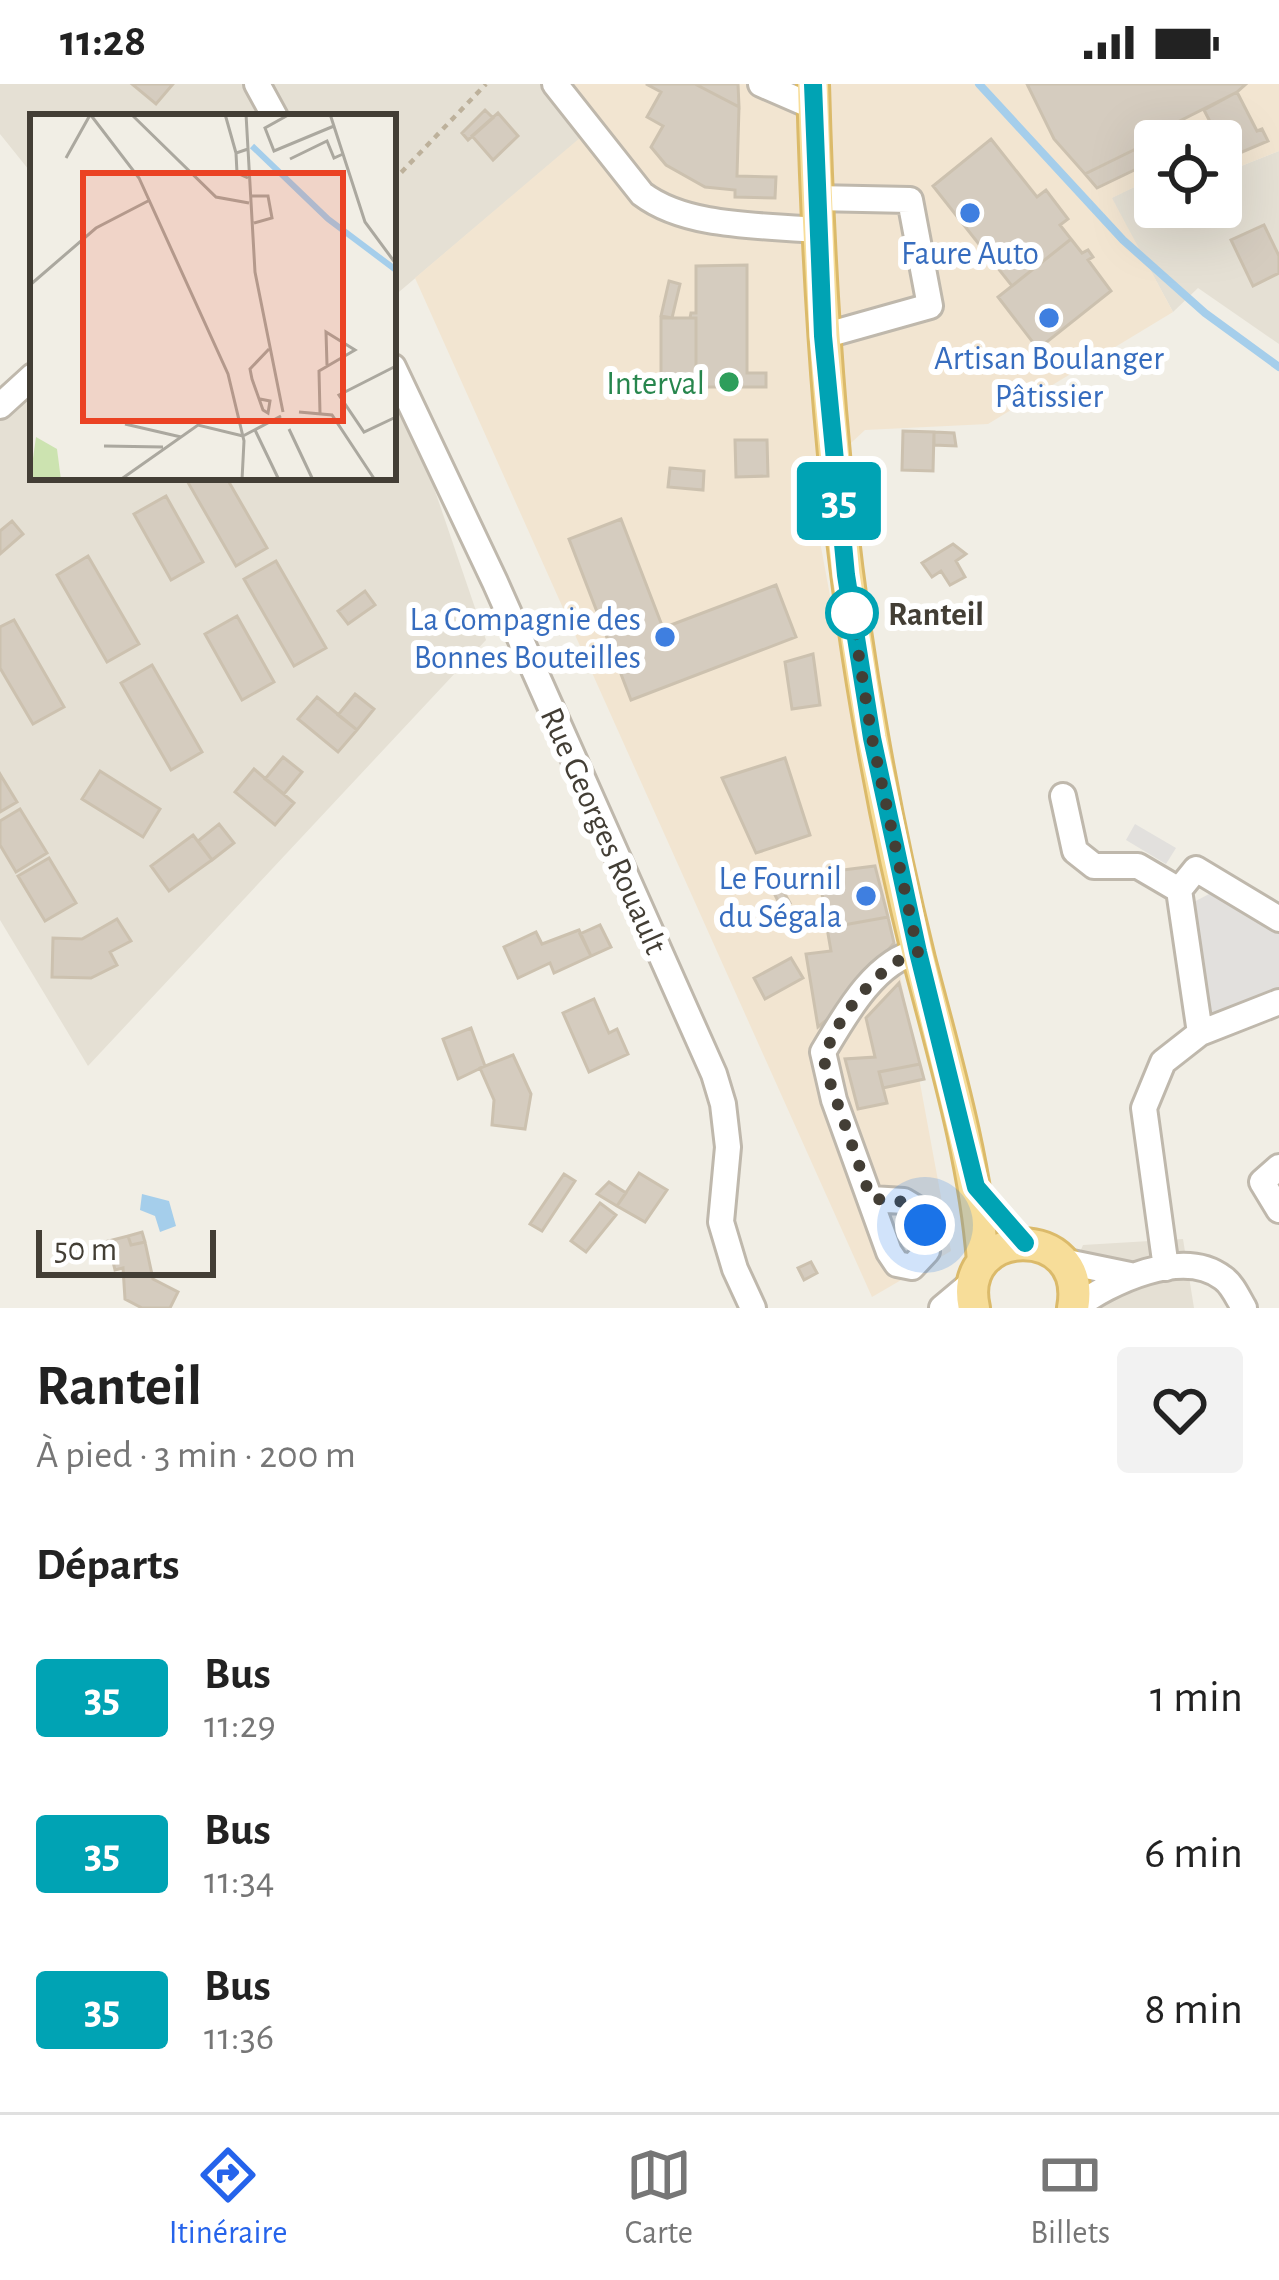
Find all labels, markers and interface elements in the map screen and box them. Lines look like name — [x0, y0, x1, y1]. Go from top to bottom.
text: 11:28 — [60, 19, 146, 64]
inset map — [30, 114, 396, 480]
map controls — [1134, 120, 1242, 228]
button: locate — [1134, 120, 1242, 228]
marker: Faure Auto — [957, 200, 983, 226]
place label: Faure Auto — [901, 238, 1039, 271]
marker: Artisan Boulanger Pâtissier — [1036, 305, 1062, 331]
place label: Artisan Boulanger Pâtissier — [934, 343, 1164, 414]
place label: Interval — [606, 368, 705, 401]
marker: Interval — [716, 369, 742, 395]
line badge: 35 — [785, 462, 893, 540]
text: 35 — [821, 480, 857, 522]
marker: Ranteil — [827, 588, 877, 638]
place label: Ranteil — [888, 599, 984, 632]
place label: La Compagnie des Bonnes Bouteilles — [410, 604, 641, 675]
marker: La Compagnie des Bonnes Bouteilles — [652, 624, 678, 650]
street label: Rue Georges Rouault — [534, 703, 672, 960]
place label: Le Fournil du Ségala — [718, 863, 842, 934]
marker: Le Fournil du Ségala — [853, 883, 879, 909]
your location — [895, 1195, 955, 1255]
scale bar — [36, 1224, 216, 1277]
text: 50 m — [54, 1234, 117, 1267]
button: heart — [1117, 1347, 1243, 1473]
text: Ranteil — [36, 1358, 202, 1415]
text: À pied · 3 min · 200 m — [36, 1436, 356, 1475]
text: Départs — [36, 1543, 180, 1588]
text: Bus — [204, 1652, 271, 1697]
text: 1 min — [1150, 1675, 1243, 1720]
text: 35 — [84, 1677, 120, 1719]
text: 11:29 — [204, 1706, 276, 1745]
text: Bus — [204, 1808, 271, 1853]
text: 6 min — [1144, 1831, 1243, 1876]
text: 35 — [84, 1833, 120, 1875]
text: 11:34 — [204, 1862, 275, 1901]
text: Bus — [204, 1964, 271, 2009]
text: 8 min — [1144, 1987, 1243, 2032]
text: 35 — [84, 1989, 120, 2031]
text: 11:36 — [204, 2018, 274, 2057]
tab: Itinéraire — [169, 2142, 287, 2254]
tab: Carte — [625, 2142, 693, 2254]
tab: Billets — [1030, 2142, 1110, 2254]

